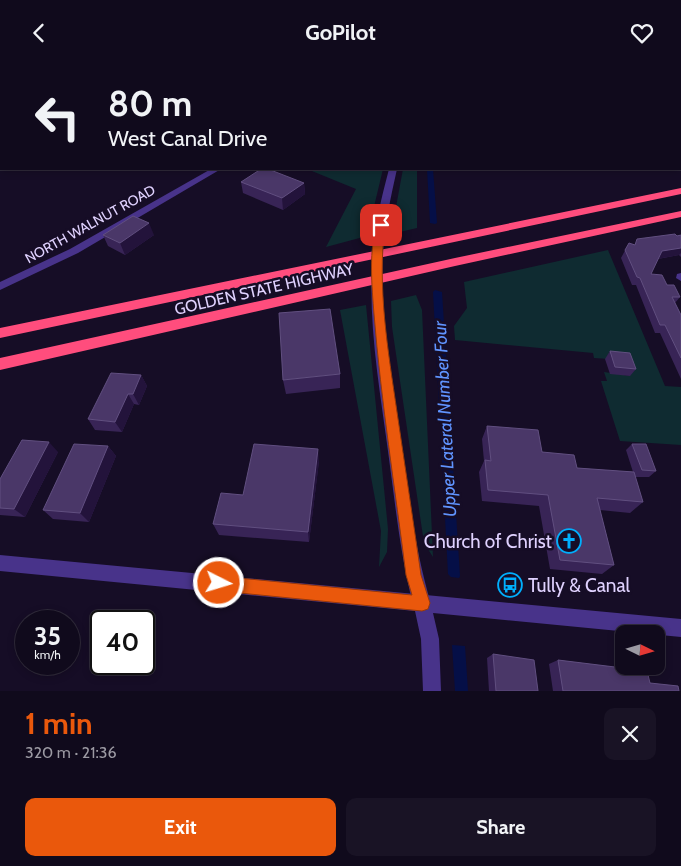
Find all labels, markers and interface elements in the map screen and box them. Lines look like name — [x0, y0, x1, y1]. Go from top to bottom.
icon: back — [25, 19, 53, 47]
text: GoPilot — [305, 19, 376, 46]
icon: heart — [628, 19, 656, 47]
text: 80 m — [108, 82, 192, 125]
icon: left — [25, 85, 90, 150]
text: West Canal Drive — [108, 125, 267, 152]
street label: NORTH WALNUT ROAD — [22, 181, 158, 267]
pin — [360, 204, 402, 246]
icon: arrive — [367, 211, 395, 239]
street label: GOLDEN STATE HIGHWAY — [173, 259, 356, 319]
water label: Upper Lateral Number Four — [429, 319, 461, 518]
church icon: Church of Christ — [556, 528, 582, 554]
place label: Church of Christ — [424, 530, 553, 553]
position arrow — [192, 556, 244, 608]
bus stop icon: Tully & Canal — [497, 572, 523, 598]
place label: Tully & Canal — [528, 574, 631, 597]
speed limit sign: 40 — [90, 610, 155, 675]
text: 35 — [34, 621, 61, 651]
north arrow — [615, 625, 665, 675]
map controls — [615, 625, 665, 675]
text: km/h — [34, 647, 61, 662]
text: 1 min — [25, 705, 93, 742]
button: close — [604, 708, 656, 760]
text: 320 m · 21:36 — [25, 743, 117, 762]
button: Exit — [25, 798, 336, 856]
button: Share — [346, 798, 656, 856]

